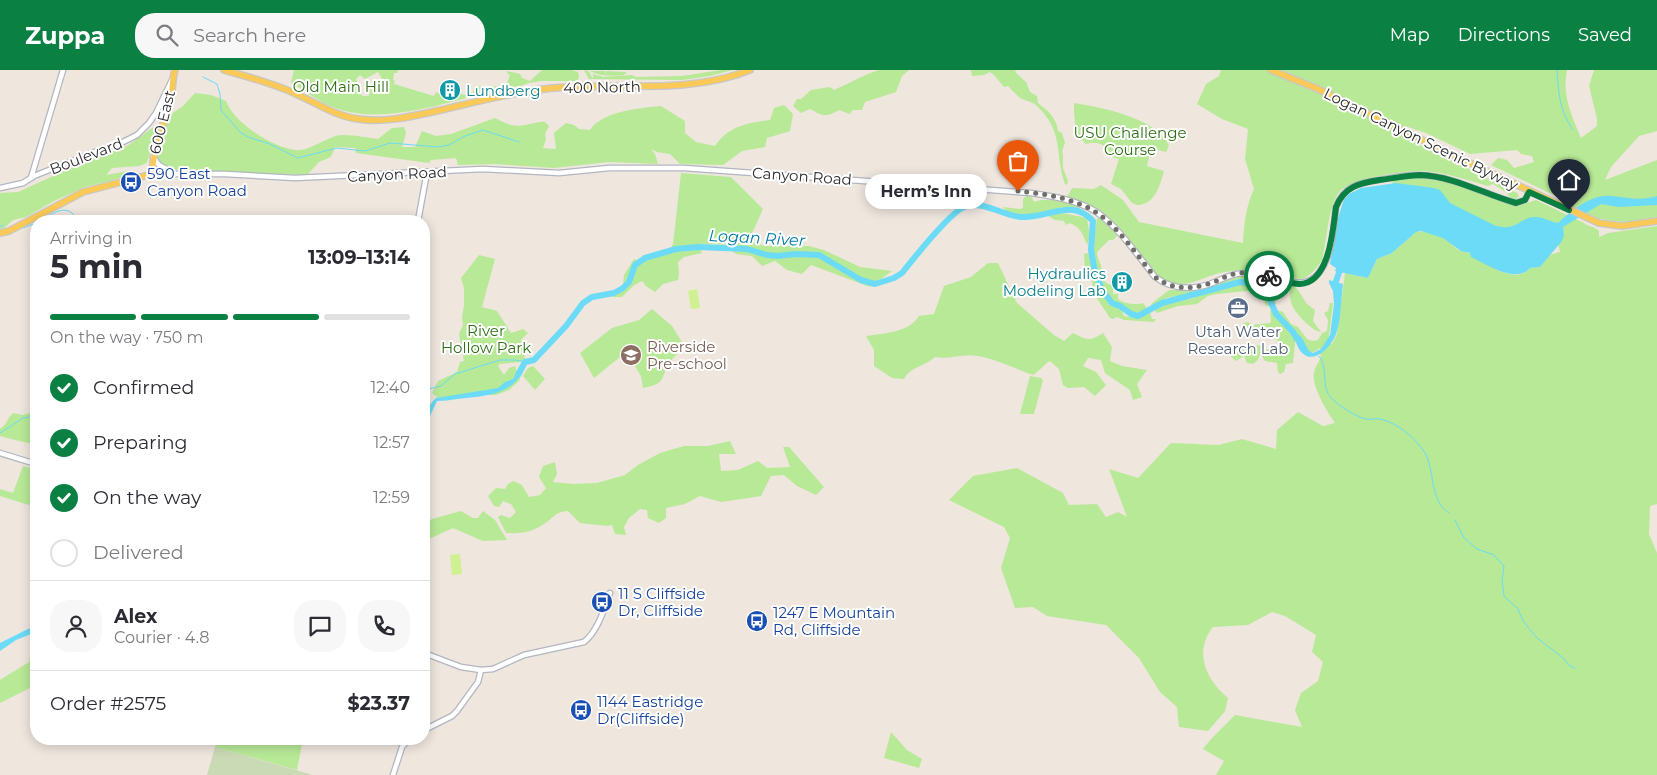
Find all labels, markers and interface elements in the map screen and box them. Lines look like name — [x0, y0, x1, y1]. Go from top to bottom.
search box — [135, 13, 485, 58]
text: Zuppa — [25, 21, 105, 50]
icon: search — [153, 21, 181, 49]
text: Search here — [193, 24, 306, 47]
text: Map — [1390, 24, 1430, 46]
text: Directions — [1458, 24, 1550, 46]
text: Saved — [1578, 24, 1632, 46]
park label: Old Main Hill — [293, 77, 389, 96]
street label: 400 North — [563, 77, 641, 97]
building icon: Lundberg — [438, 78, 462, 102]
place label: Lundberg — [466, 81, 540, 100]
street label: Logan Canyon Scenic Byway — [1321, 84, 1522, 195]
street label: 600 East — [145, 88, 179, 156]
park label: USU Challenge Course — [1073, 123, 1187, 159]
street label: Boulevard — [47, 133, 125, 179]
pin — [997, 140, 1039, 191]
icon: bag — [1004, 147, 1032, 175]
pin — [1548, 159, 1590, 210]
street label: Canyon Road — [347, 162, 447, 186]
street label: Canyon Road — [752, 163, 852, 189]
place label: 590 East Canyon Road — [147, 164, 247, 200]
icon: home — [1555, 166, 1583, 194]
bus stop icon: 590 East Canyon Road — [119, 170, 143, 194]
callout: Herm’s Inn — [866, 174, 988, 208]
text: Herm’s Inn — [881, 182, 971, 201]
water label: Logan River — [708, 226, 806, 250]
text: Arriving in — [50, 229, 132, 248]
text: 13:09–13:14 — [308, 246, 410, 269]
text: 5 min — [50, 247, 143, 286]
courier — [1244, 251, 1294, 301]
icon: bike — [1255, 262, 1283, 290]
place label: Hydraulics Modeling Lab — [1003, 264, 1106, 300]
building icon: Hydraulics Modeling Lab — [1110, 270, 1134, 294]
office icon: Utah Water Research Lab — [1226, 296, 1250, 320]
park label: River Hollow Park — [441, 321, 531, 357]
place label: Utah Water Research Lab — [1188, 322, 1289, 358]
text: On the way · 750 m — [50, 328, 204, 347]
place label: Riverside Pre-school — [647, 337, 727, 373]
school or university icon: Riverside Pre-school — [619, 343, 643, 367]
icon: check — [50, 374, 78, 402]
text: Confirmed — [93, 376, 194, 399]
text: 12:40 — [371, 378, 410, 397]
icon: check — [50, 429, 78, 457]
text: Preparing — [93, 431, 188, 454]
text: 12:57 — [373, 433, 410, 452]
icon: check — [50, 484, 78, 512]
text: On the way — [93, 486, 201, 509]
text: 12:59 — [373, 488, 410, 507]
text: Delivered — [93, 541, 184, 564]
place label: 11 S Cliffside Dr, Cliffside — [618, 584, 705, 620]
bus stop icon: 11 S Cliffside Dr, Cliffside — [590, 590, 614, 614]
button: person — [50, 600, 102, 652]
button: chat — [294, 600, 346, 652]
button: phone — [358, 600, 410, 652]
place label: 1247 E Mountain Rd, Cliffside — [773, 603, 895, 639]
text: Alex — [114, 605, 157, 628]
bus stop icon: 1247 E Mountain Rd, Cliffside — [745, 609, 769, 633]
text: Courier · 4.8 — [114, 628, 210, 647]
text: Order #2575 — [50, 692, 166, 715]
text: $23.37 — [347, 692, 410, 715]
place label: 1144 Eastridge Dr(Cliffside) — [597, 692, 703, 728]
bus stop icon: 1144 Eastridge Dr(Cliffside) — [569, 698, 593, 722]

